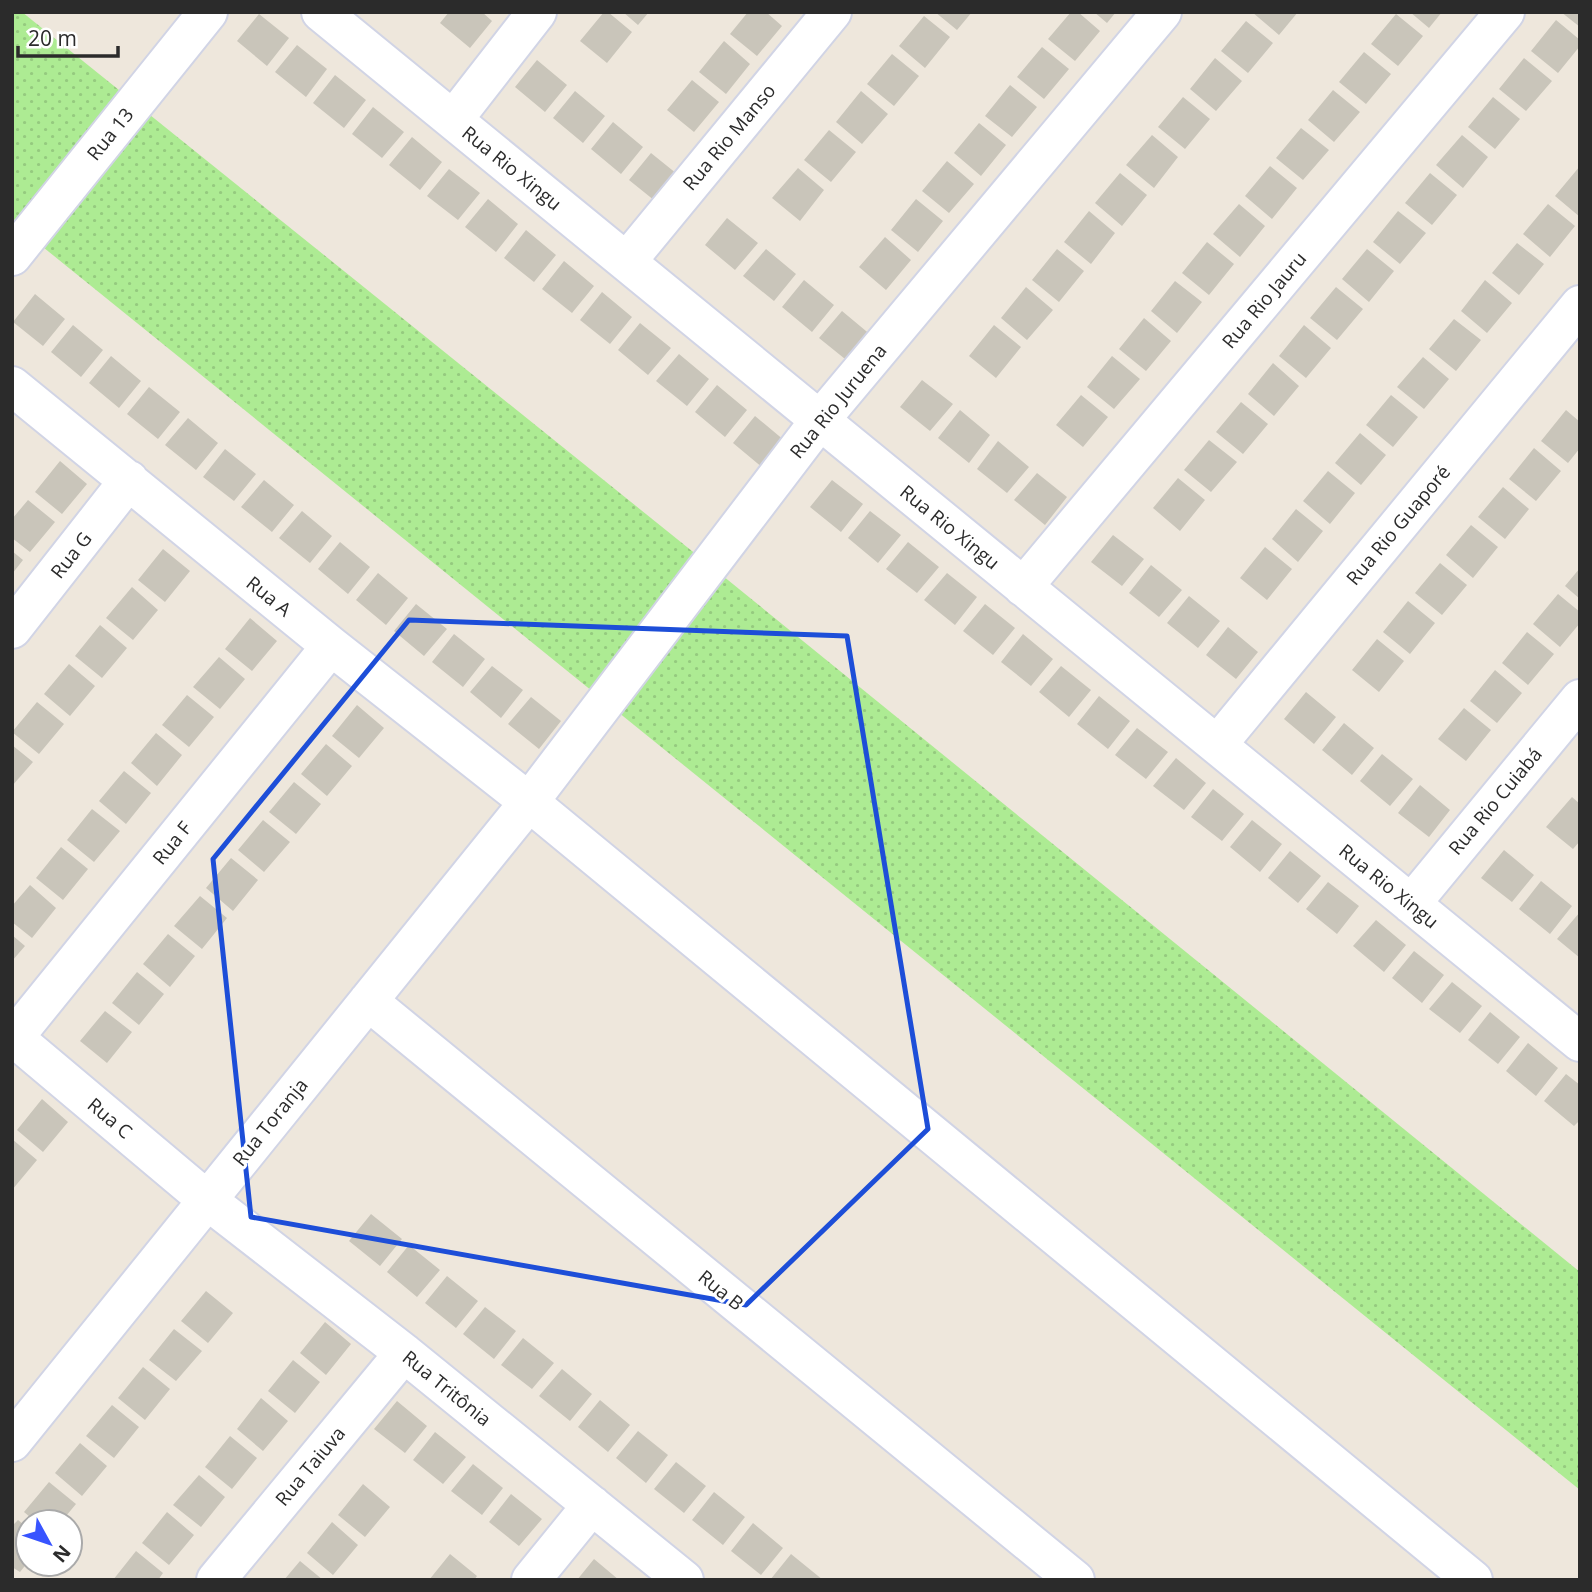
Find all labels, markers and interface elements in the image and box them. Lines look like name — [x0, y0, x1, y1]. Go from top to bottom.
scale bar — [18, 14, 117, 58]
text: 20 m — [28, 24, 77, 52]
street label: Rua Rio Manso — [677, 78, 781, 196]
street label: Rua 13 — [81, 102, 139, 166]
street label: Rua Rio Xingu — [457, 120, 567, 216]
street label: Rua Rio Jauru — [1216, 246, 1312, 354]
street label: Rua Rio Juruena — [784, 338, 892, 464]
street label: Rua Rio Guaporé — [1340, 459, 1456, 591]
street label: Rua Rio Xingu — [895, 479, 1005, 575]
street label: Rua G — [45, 526, 97, 584]
street label: Rua A — [241, 570, 297, 622]
street label: Rua Rio Cuiabá — [1442, 742, 1548, 860]
street label: Rua F — [147, 816, 198, 870]
street label: Rua Rio Xingu — [1334, 838, 1444, 934]
street label: Rua Toranja — [227, 1073, 313, 1171]
street label: Rua C — [82, 1092, 138, 1144]
street label: Rua B — [693, 1264, 749, 1316]
street label: Rua Tritônia — [397, 1344, 497, 1432]
street label: Rua Taiuva — [269, 1421, 351, 1511]
north arrow — [14, 1508, 84, 1578]
text: N — [47, 1540, 77, 1568]

